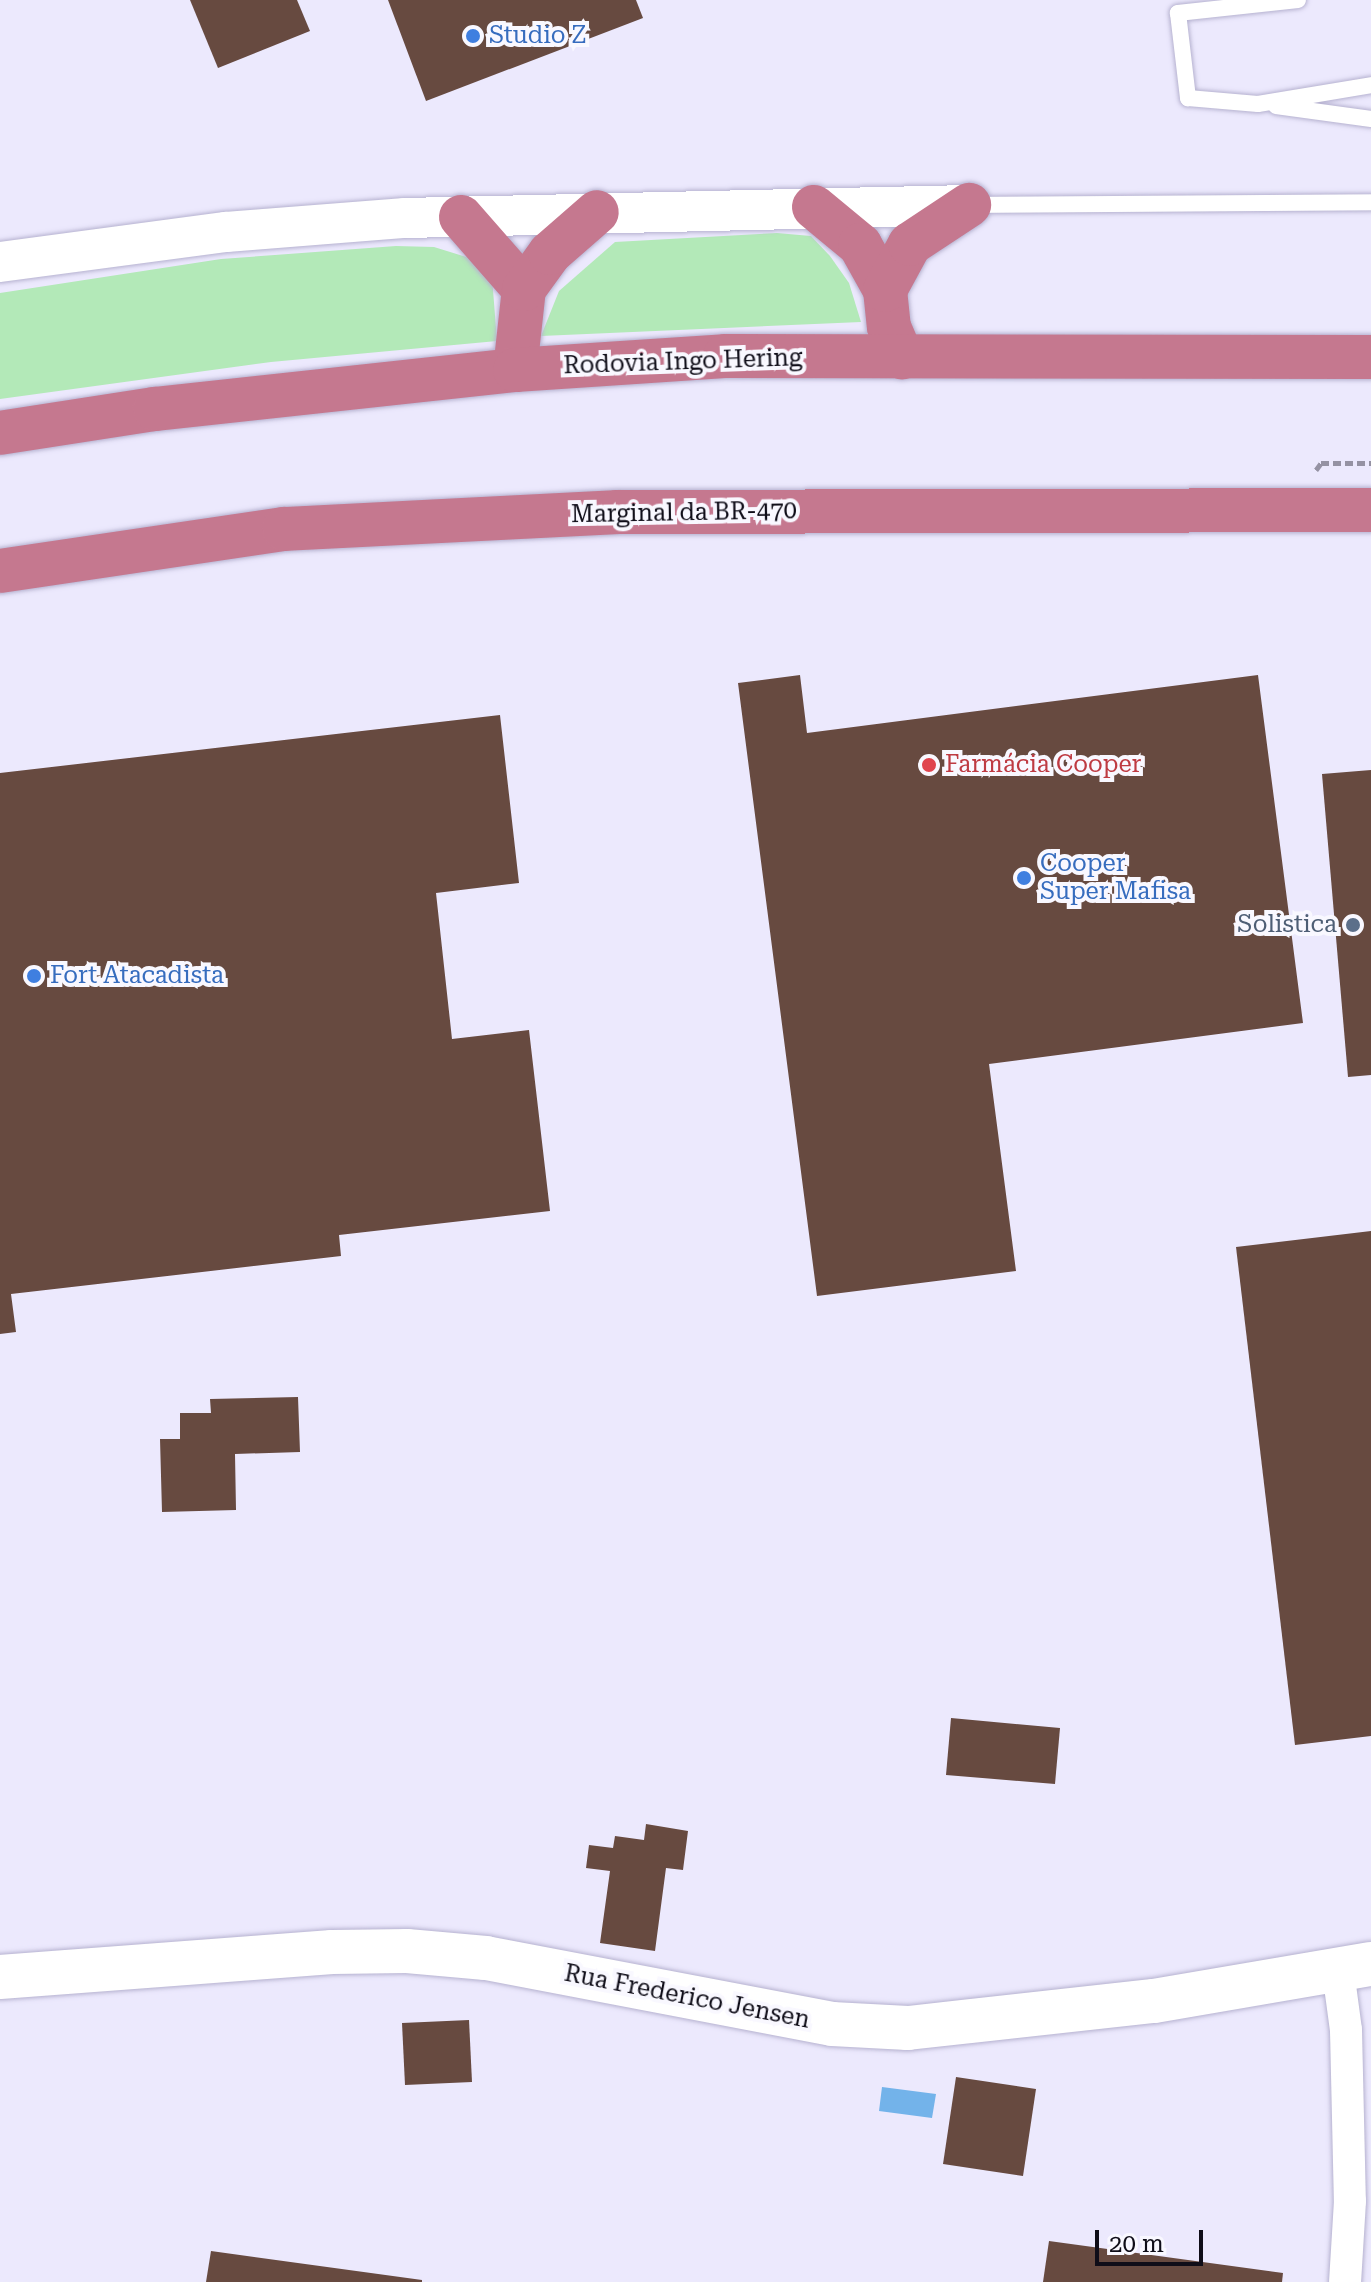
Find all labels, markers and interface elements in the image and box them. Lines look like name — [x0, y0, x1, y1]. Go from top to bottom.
place label: Studio Z — [489, 22, 587, 50]
marker: Studio Z — [464, 27, 482, 45]
street label: Rodovia Ingo Hering — [563, 343, 803, 381]
street label: Marginal da BR-470 — [571, 497, 797, 529]
place label: Farmácia Cooper — [945, 751, 1141, 779]
marker: Farmácia Cooper — [920, 756, 938, 774]
place label: Cooper Super Mafisa — [1040, 850, 1191, 906]
marker: Cooper Super Mafisa — [1015, 869, 1033, 887]
place label: Solistica — [1237, 911, 1337, 939]
marker: Solistica — [1344, 916, 1362, 934]
place label: Fort Atacadista — [50, 962, 224, 990]
marker: Fort Atacadista — [25, 967, 43, 985]
street label: Rua Frederico Jensen — [562, 1959, 812, 2035]
scale bar — [1099, 2214, 1207, 2264]
text: 20 m — [1109, 2230, 1164, 2258]

